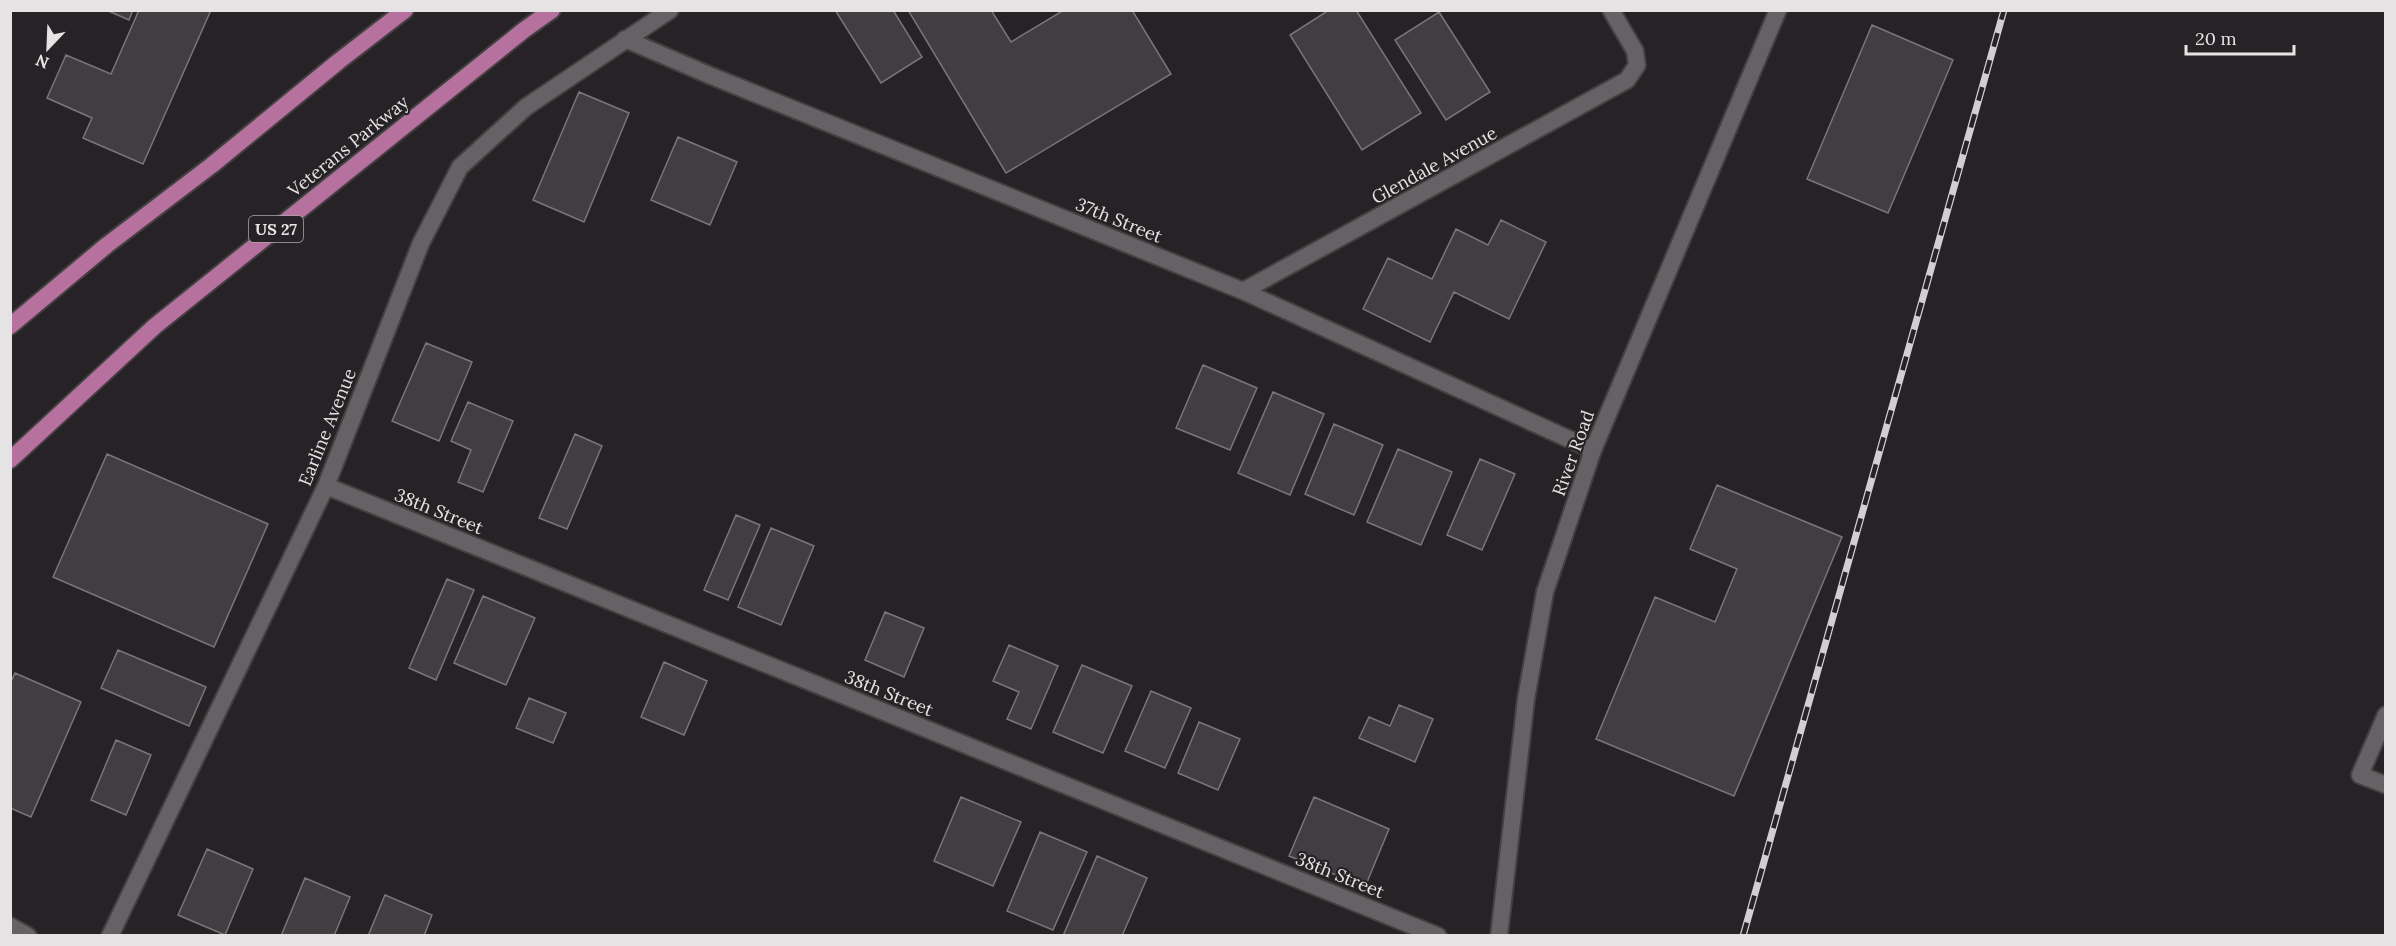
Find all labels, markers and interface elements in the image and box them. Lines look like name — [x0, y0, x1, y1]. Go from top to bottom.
north arrow — [18, 18, 78, 78]
scale bar — [2186, 18, 2294, 56]
text: 20 m — [2195, 27, 2237, 50]
text: N — [33, 50, 52, 73]
street label: Veterans Parkway — [282, 90, 413, 202]
street label: Glendale Avenue — [1367, 121, 1501, 209]
street label: 37th Street — [1072, 192, 1166, 248]
road number: US 27 — [249, 216, 303, 242]
street label: Earline Avenue — [293, 365, 361, 489]
street label: River Road — [1547, 407, 1599, 499]
street label: 38th Street — [391, 483, 487, 539]
street label: 38th Street — [841, 665, 937, 721]
street label: 38th Street — [1292, 847, 1388, 903]

